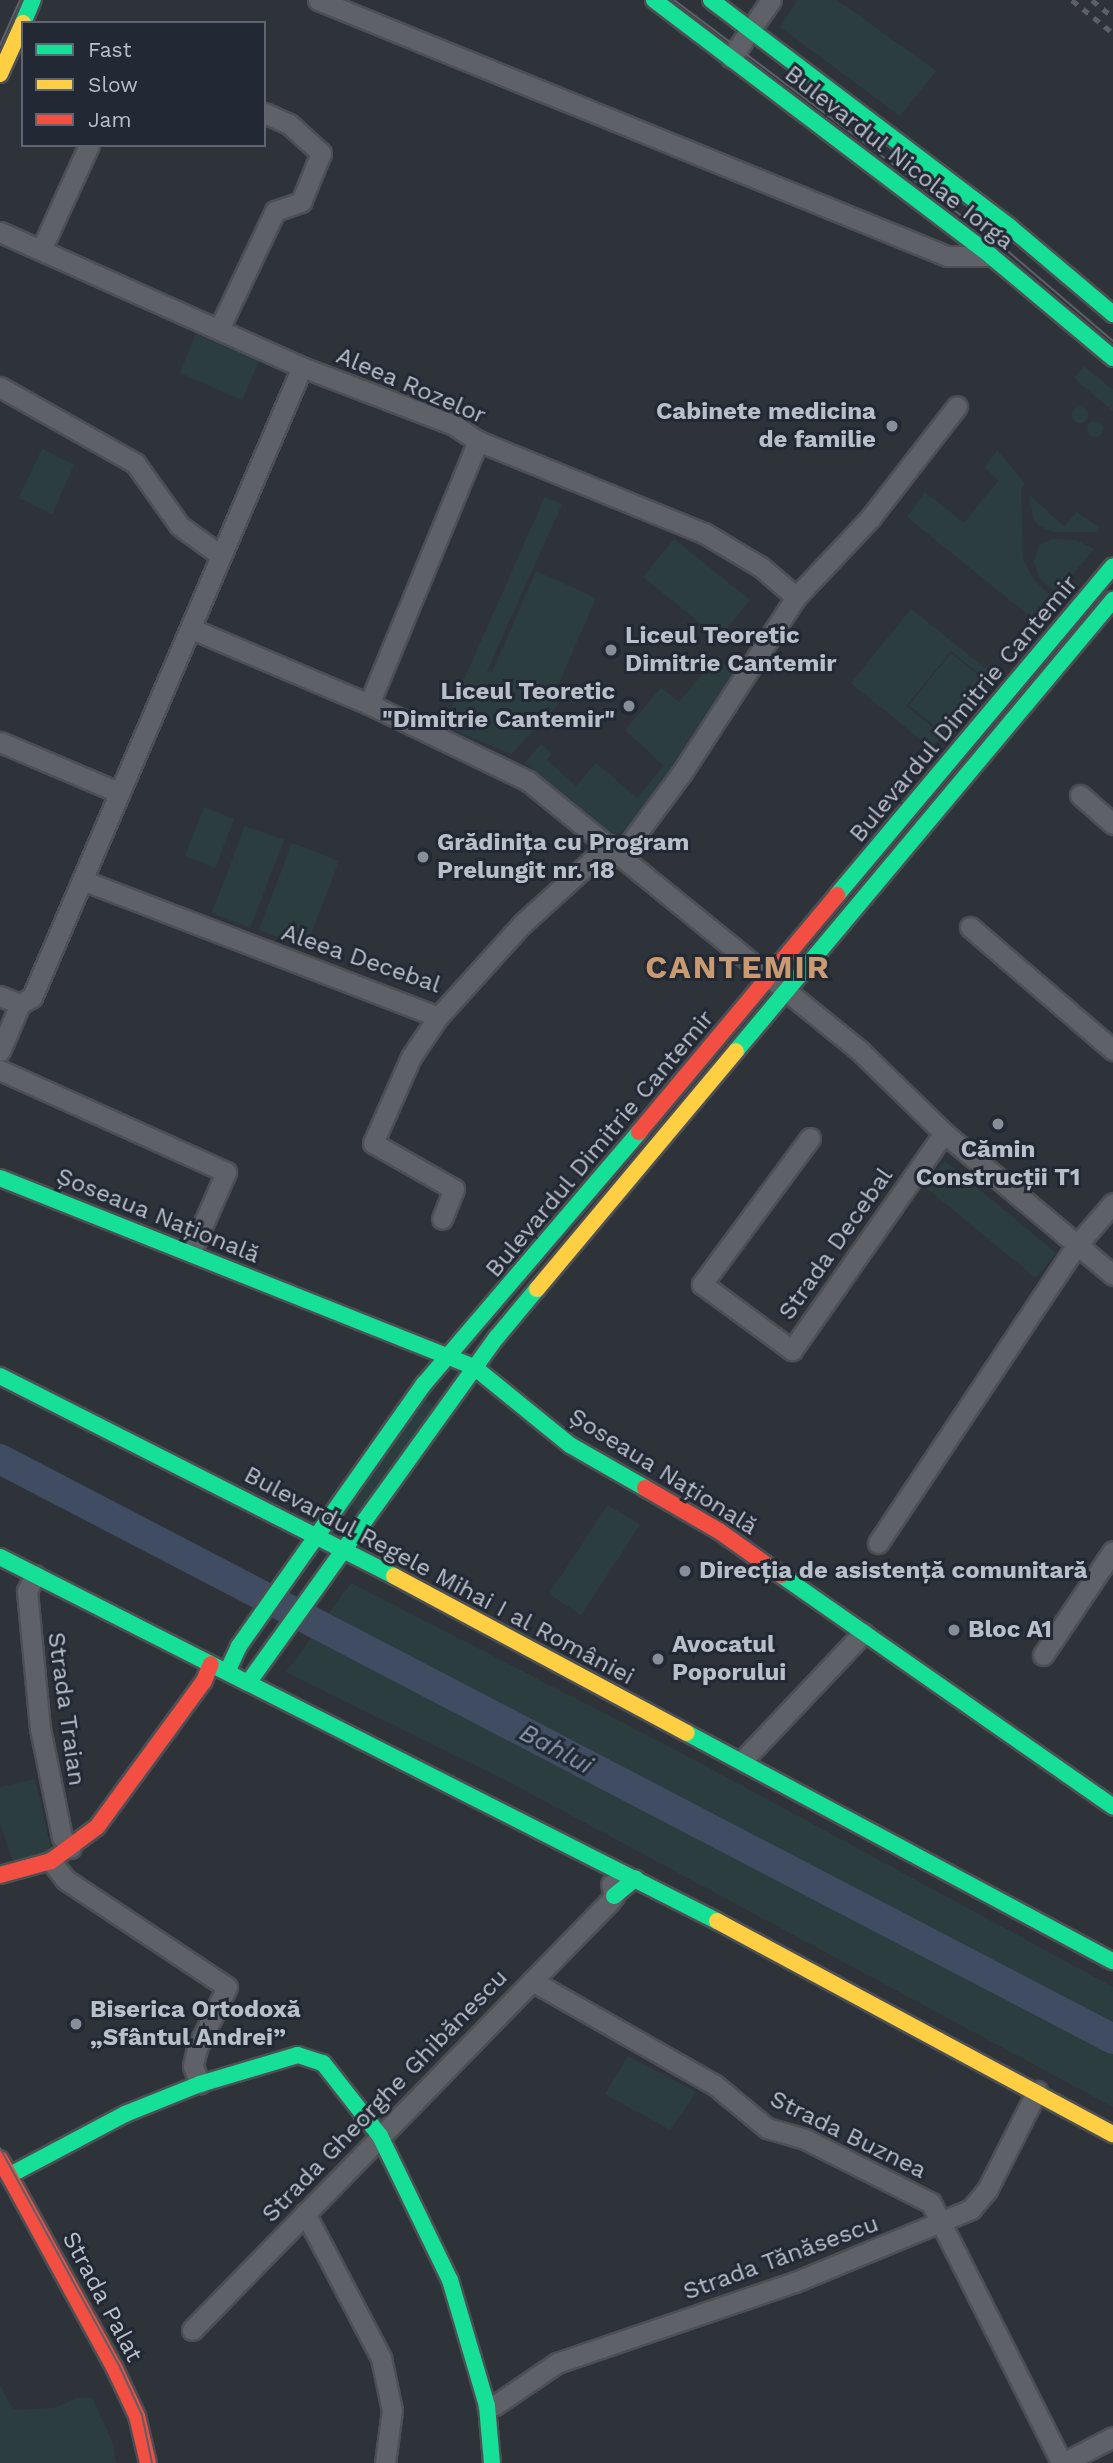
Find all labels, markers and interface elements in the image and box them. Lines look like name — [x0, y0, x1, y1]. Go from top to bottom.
legend — [21, 21, 266, 147]
text: Fast — [88, 37, 132, 62]
street label: Bulevardul Nicolae Iorga — [778, 59, 1020, 257]
text: Slow — [88, 72, 138, 97]
text: Jam — [88, 107, 131, 132]
street label: Aleea Rozelor — [332, 341, 490, 431]
place label: Cabinete medicina de familie — [656, 398, 876, 454]
marker: Cabinete medicina de familie — [882, 416, 902, 436]
street label: Bulevardul Dimitrie Cantemir — [843, 569, 1085, 849]
place label: Liceul Teoretic Dimitrie Cantemir — [625, 622, 837, 678]
marker: Liceul Teoretic Dimitrie Cantemir — [603, 642, 619, 658]
place label: Liceul Teoretic "Dimitrie Cantemir" — [382, 678, 615, 734]
marker: Liceul Teoretic "Dimitrie Cantemir" — [621, 698, 637, 714]
place label: Grădinița cu Program Prelungit nr. 18 — [437, 829, 690, 885]
marker: Grădinița cu Program Prelungit nr. 18 — [415, 849, 431, 865]
street label: Aleea Decebal — [277, 918, 445, 1000]
district label: CANTEMIR — [646, 948, 830, 986]
street label: Bulevardul Dimitrie Cantemir — [479, 1004, 721, 1284]
marker: Cămin Construcții T1 — [990, 1116, 1006, 1132]
place label: Cămin Construcții T1 — [916, 1136, 1080, 1192]
street label: Șoseaua Națională — [52, 1162, 264, 1270]
street label: Strada Decebal — [773, 1162, 899, 1326]
street label: Șoseaua Națională — [563, 1402, 763, 1542]
street label: Bulevardul Regele Mihai I al României — [238, 1460, 640, 1692]
place label: Direcția de asistență comunitară — [699, 1557, 1088, 1585]
marker: Direcția de asistență comunitară — [677, 1563, 693, 1579]
place label: Bloc A1 — [968, 1616, 1052, 1644]
marker: Bloc A1 — [946, 1622, 962, 1638]
street label: Strada Traian — [41, 1630, 91, 1788]
place label: Avocatul Poporului — [672, 1631, 786, 1687]
marker: Avocatul Poporului — [650, 1651, 666, 1667]
water label: Bahlui — [514, 1717, 598, 1781]
street label: Strada Gheorghe Ghibănescu — [256, 1963, 514, 2229]
place label: Biserica Ortodoxă „Sfântul Andrei” — [90, 1996, 301, 2052]
marker: Biserica Ortodoxă „Sfântul Andrei” — [68, 2016, 84, 2032]
street label: Strada Buznea — [765, 2085, 931, 2185]
street label: Strada Tănăsescu — [679, 2209, 883, 2307]
street label: Strada Palat — [55, 2227, 149, 2367]

